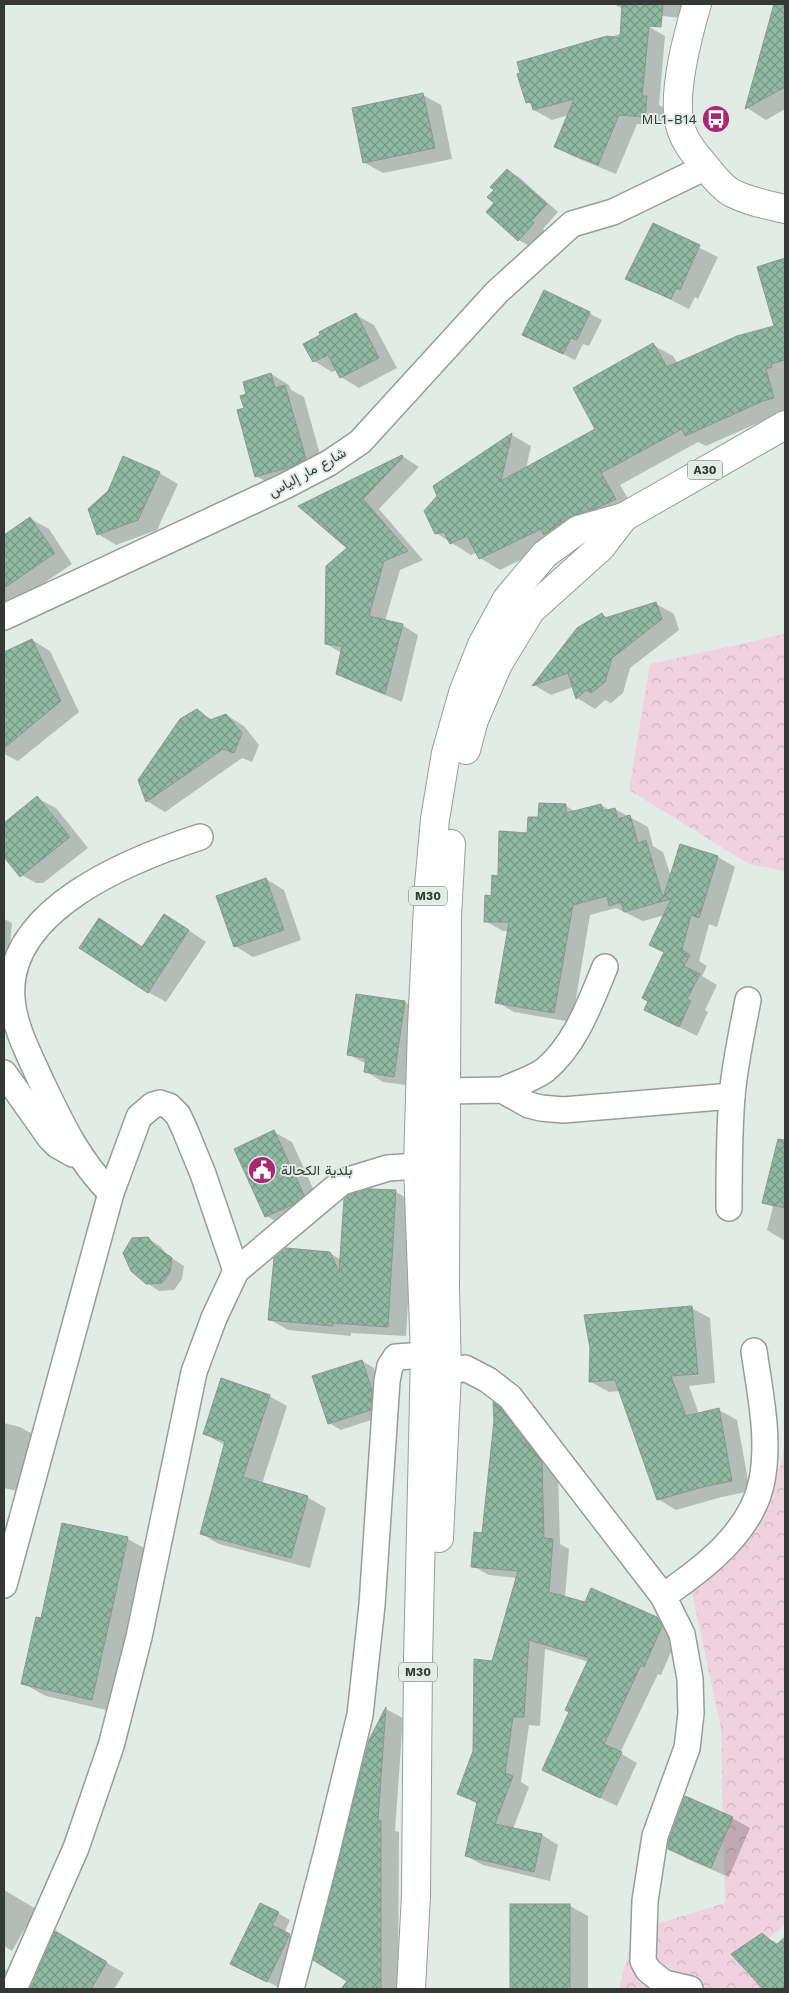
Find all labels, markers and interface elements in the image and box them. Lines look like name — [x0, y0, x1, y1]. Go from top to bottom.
bus stop icon: ML1-B14 — [701, 104, 731, 134]
place label: ML1-B14 — [642, 111, 697, 127]
street label: شارع مار إلياس — [265, 444, 350, 503]
road number: A30 — [688, 460, 722, 480]
road number: M30 — [409, 886, 447, 906]
public building icon: بلدية الكحالة — [247, 1155, 277, 1185]
place label: بلدية الكحالة — [281, 1162, 352, 1179]
road number: M30 — [399, 1662, 437, 1681]

